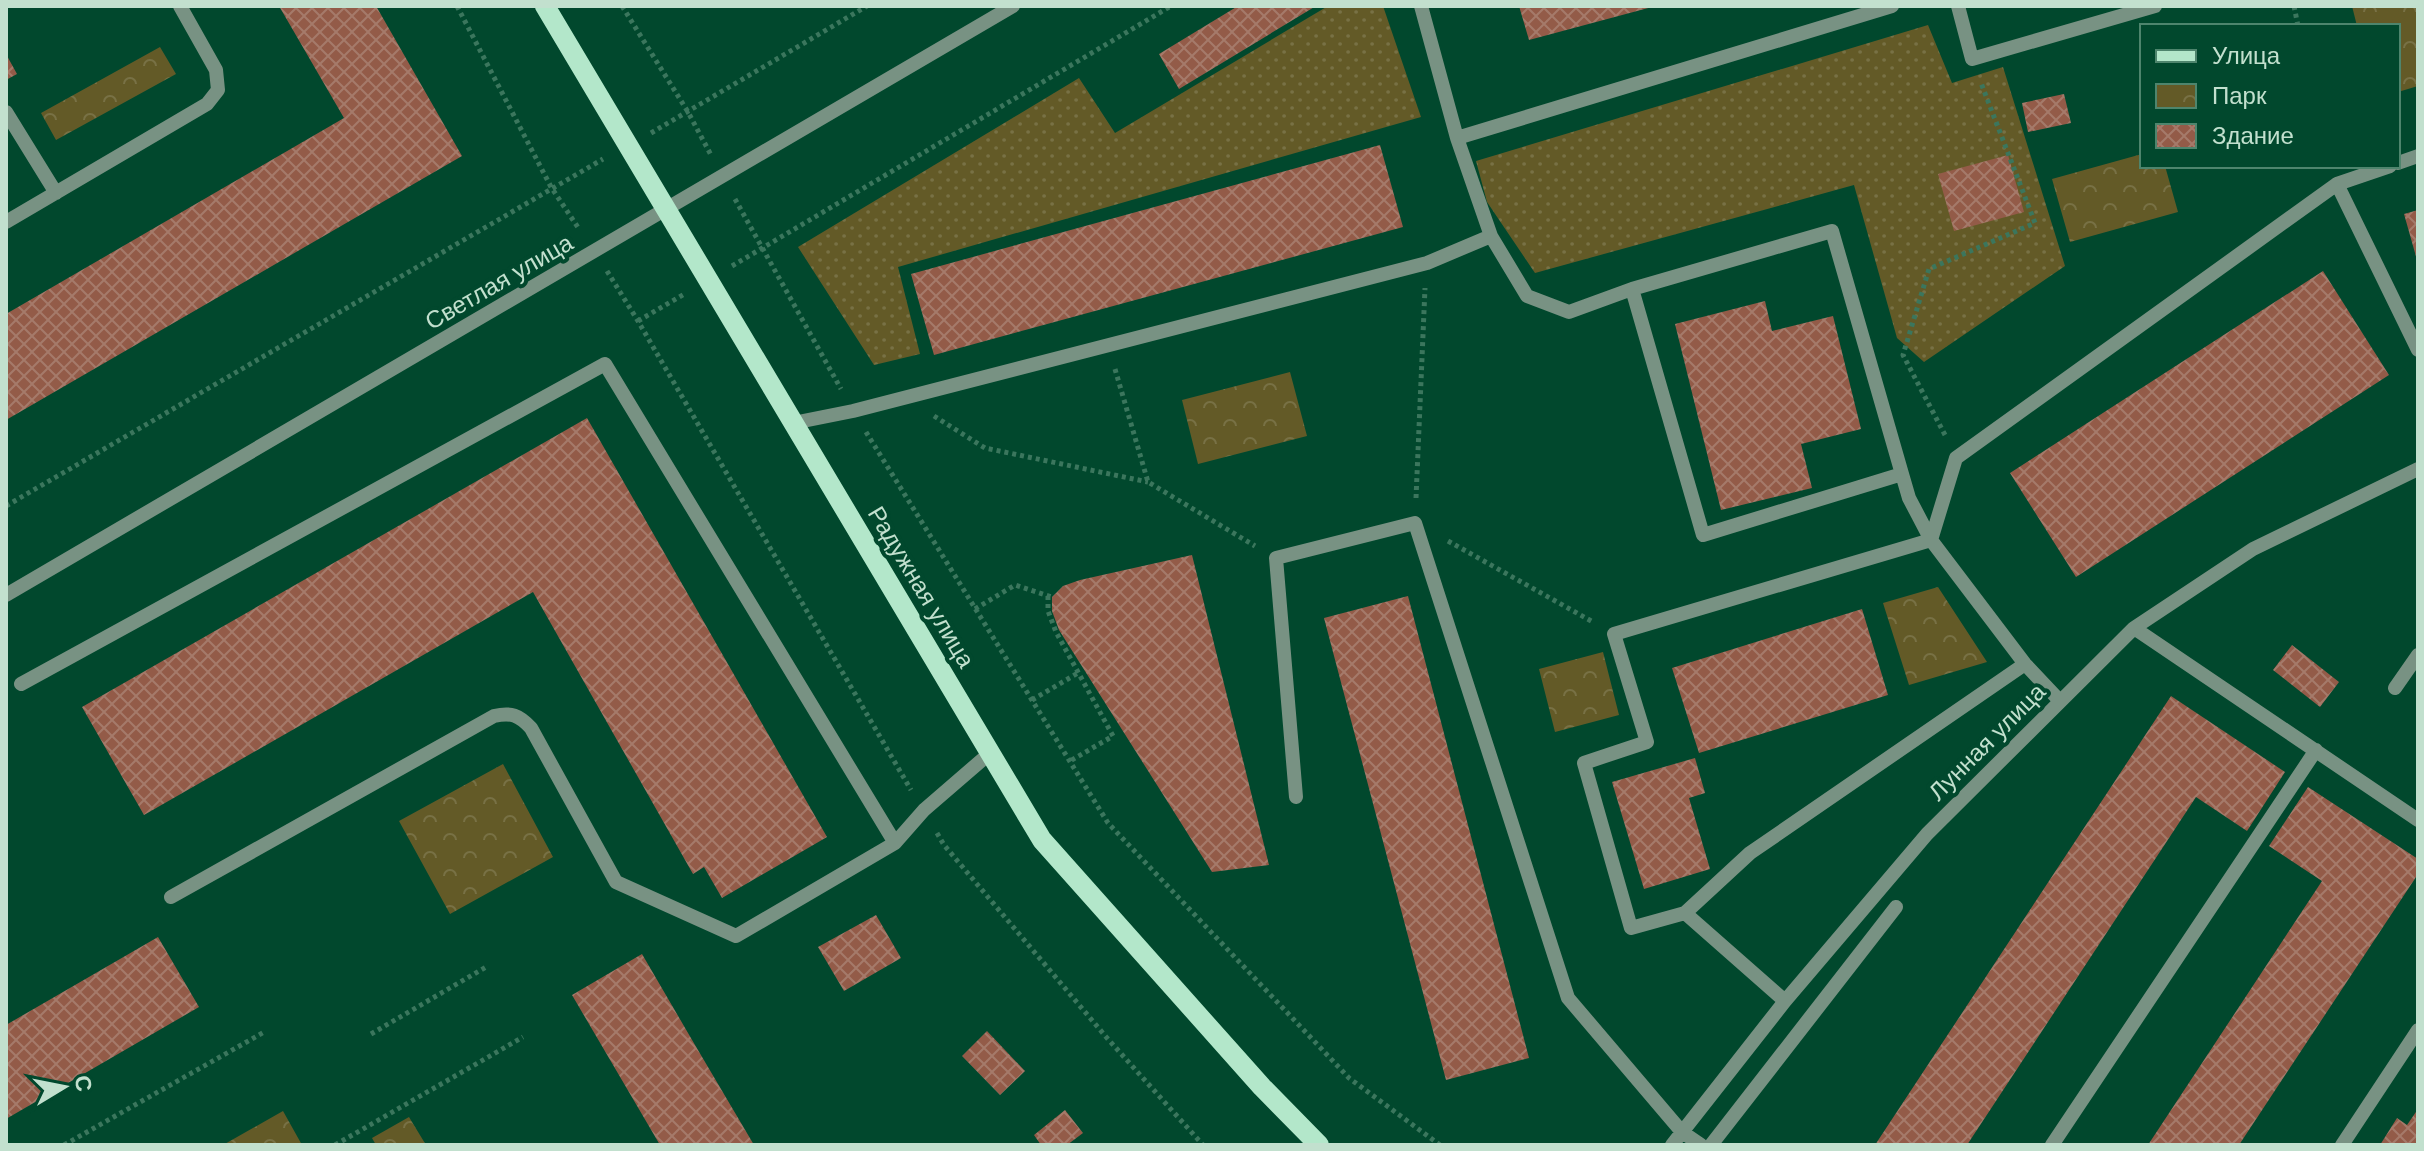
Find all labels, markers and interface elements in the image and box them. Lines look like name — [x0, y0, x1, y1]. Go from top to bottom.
legend — [2140, 24, 2400, 168]
text: Улица — [2212, 42, 2281, 69]
text: Парк — [2212, 82, 2267, 109]
text: Здание — [2212, 122, 2294, 149]
street label: Светлая улица — [420, 228, 578, 335]
street label: Радужная улица — [863, 501, 980, 673]
street label: Лунная улица — [1923, 677, 2051, 805]
north arrow — [24, 1047, 104, 1127]
text: С — [70, 1074, 97, 1094]

